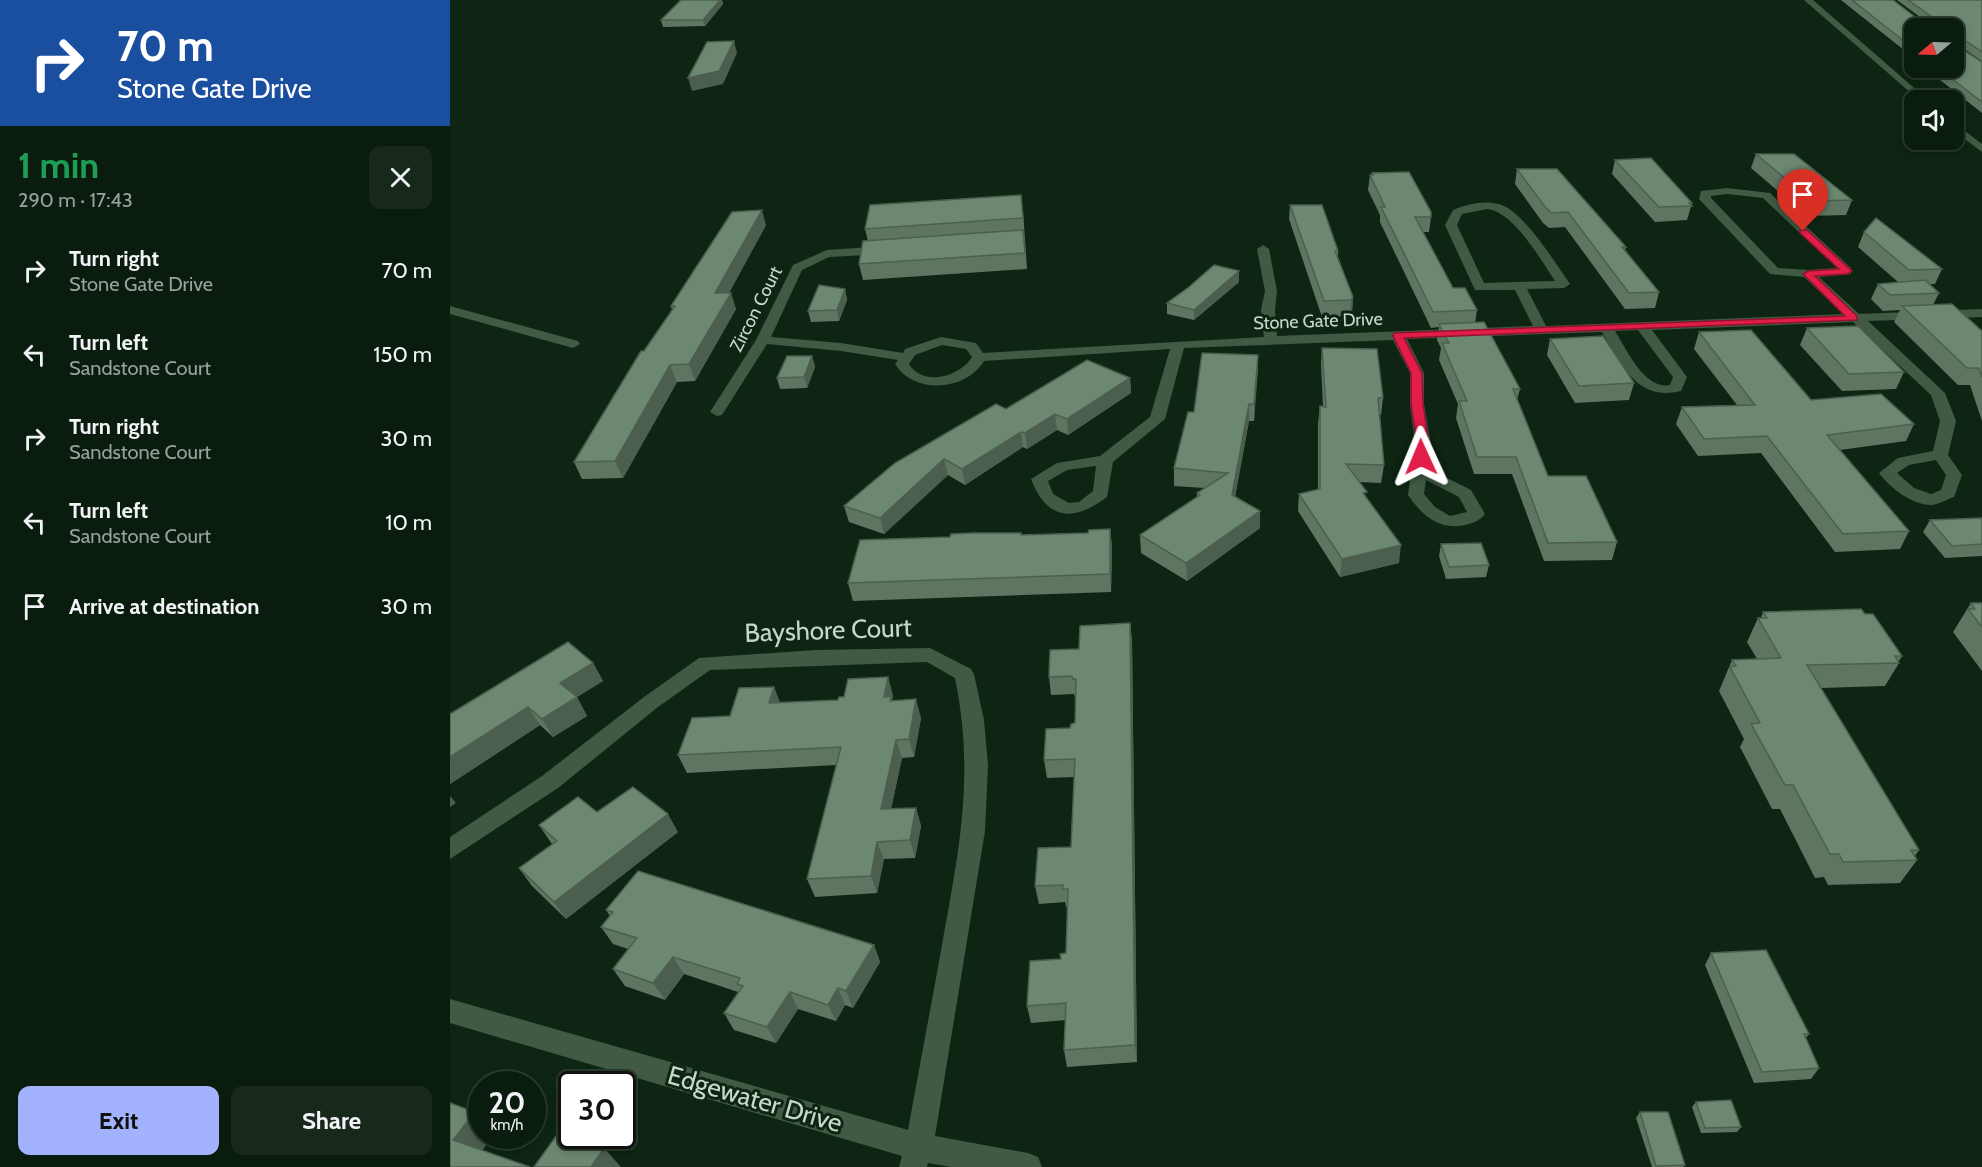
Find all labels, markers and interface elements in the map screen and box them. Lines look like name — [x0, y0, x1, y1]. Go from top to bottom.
north arrow — [1904, 18, 1964, 78]
map controls — [1904, 18, 1964, 150]
text: 70 m — [117, 20, 214, 72]
icon: right — [18, 24, 96, 102]
text: Stone Gate Drive — [117, 72, 311, 105]
button: sound — [1904, 90, 1964, 150]
text: 1 min — [18, 143, 99, 187]
button: close — [369, 146, 432, 209]
pin — [1777, 169, 1828, 231]
icon: arrive — [1786, 178, 1819, 211]
text: 290 m · 17:43 — [18, 188, 133, 212]
text: Turn right — [69, 245, 159, 272]
icon: right — [18, 254, 51, 287]
text: 70 m — [382, 257, 432, 284]
street label: Zircon Court — [725, 263, 787, 355]
text: Stone Gate Drive — [69, 272, 213, 296]
street label: Stone Gate Drive — [1253, 308, 1383, 334]
text: Turn left — [69, 329, 148, 356]
icon: left — [18, 338, 51, 371]
text: 150 m — [373, 341, 432, 368]
text: Sandstone Court — [69, 356, 211, 380]
text: Turn right — [69, 413, 159, 440]
icon: right — [18, 422, 51, 455]
text: 30 m — [380, 425, 432, 452]
position arrow — [1389, 425, 1453, 489]
text: Sandstone Court — [69, 440, 211, 464]
text: Turn left — [69, 497, 148, 524]
icon: left — [18, 506, 51, 539]
text: 10 m — [385, 509, 432, 536]
text: Sandstone Court — [69, 524, 211, 548]
icon: arrive — [18, 590, 51, 623]
text: Arrive at destination — [69, 593, 259, 620]
text: 30 m — [380, 593, 432, 620]
street label: Bayshore Court — [744, 611, 912, 649]
street label: Edgewater Drive — [664, 1059, 846, 1139]
speed limit sign: 30 — [558, 1071, 636, 1149]
text: 20 — [488, 1084, 526, 1121]
button: Exit — [18, 1086, 219, 1155]
button: Share — [231, 1086, 432, 1155]
text: km/h — [491, 1116, 523, 1134]

